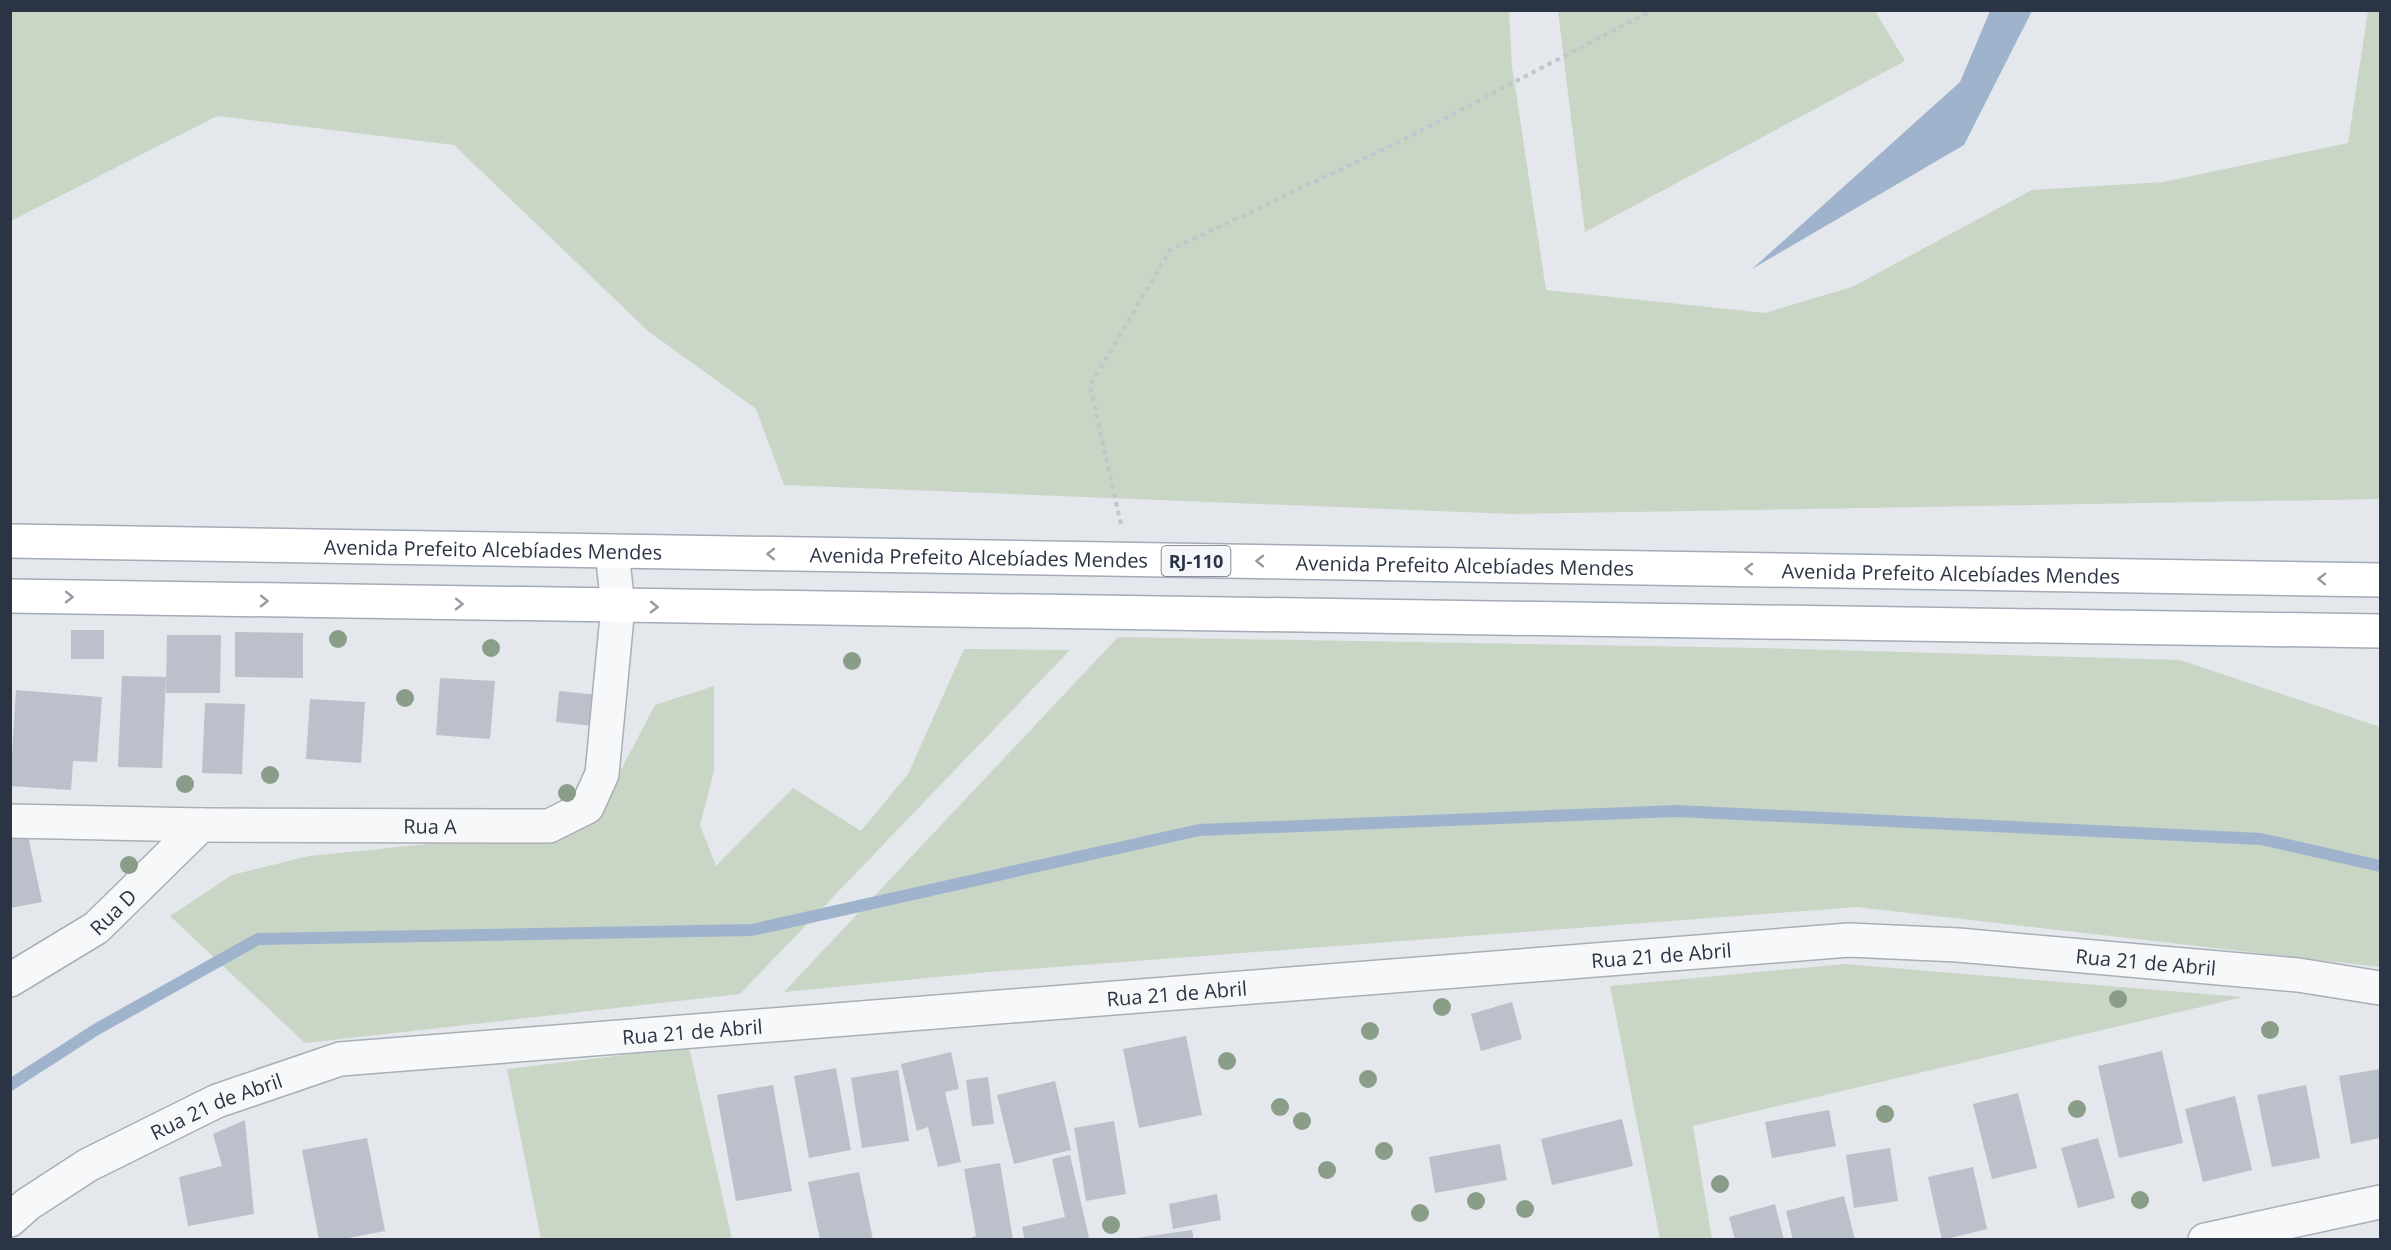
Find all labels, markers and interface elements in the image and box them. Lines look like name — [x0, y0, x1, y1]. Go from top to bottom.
street label: Avenida Prefeito Alcebíades Mendes — [324, 533, 662, 565]
street label: Avenida Prefeito Alcebíades Mendes — [809, 541, 1148, 573]
road number: RJ-110 — [1162, 546, 1230, 576]
one-way arrow — [767, 548, 776, 560]
street label: Avenida Prefeito Alcebíades Mendes — [1295, 549, 1634, 581]
one-way arrow — [1256, 555, 1265, 568]
street label: Avenida Prefeito Alcebíades Mendes — [1781, 557, 2120, 589]
one-way arrow — [1745, 562, 1754, 575]
one-way arrow — [2318, 573, 2327, 586]
one-way arrow — [64, 591, 73, 603]
one-way arrow — [259, 595, 268, 607]
one-way arrow — [454, 598, 463, 610]
one-way arrow — [649, 601, 658, 613]
street label: Rua A — [403, 812, 457, 839]
street label: Rua D — [84, 882, 142, 941]
street label: Rua 21 de Abril — [1590, 936, 1733, 974]
street label: Rua 21 de Abril — [2074, 942, 2217, 981]
street label: Rua 21 de Abril — [1105, 974, 1248, 1012]
street label: Rua 21 de Abril — [621, 1012, 764, 1050]
street label: Rua 21 de Abril — [146, 1066, 286, 1146]

